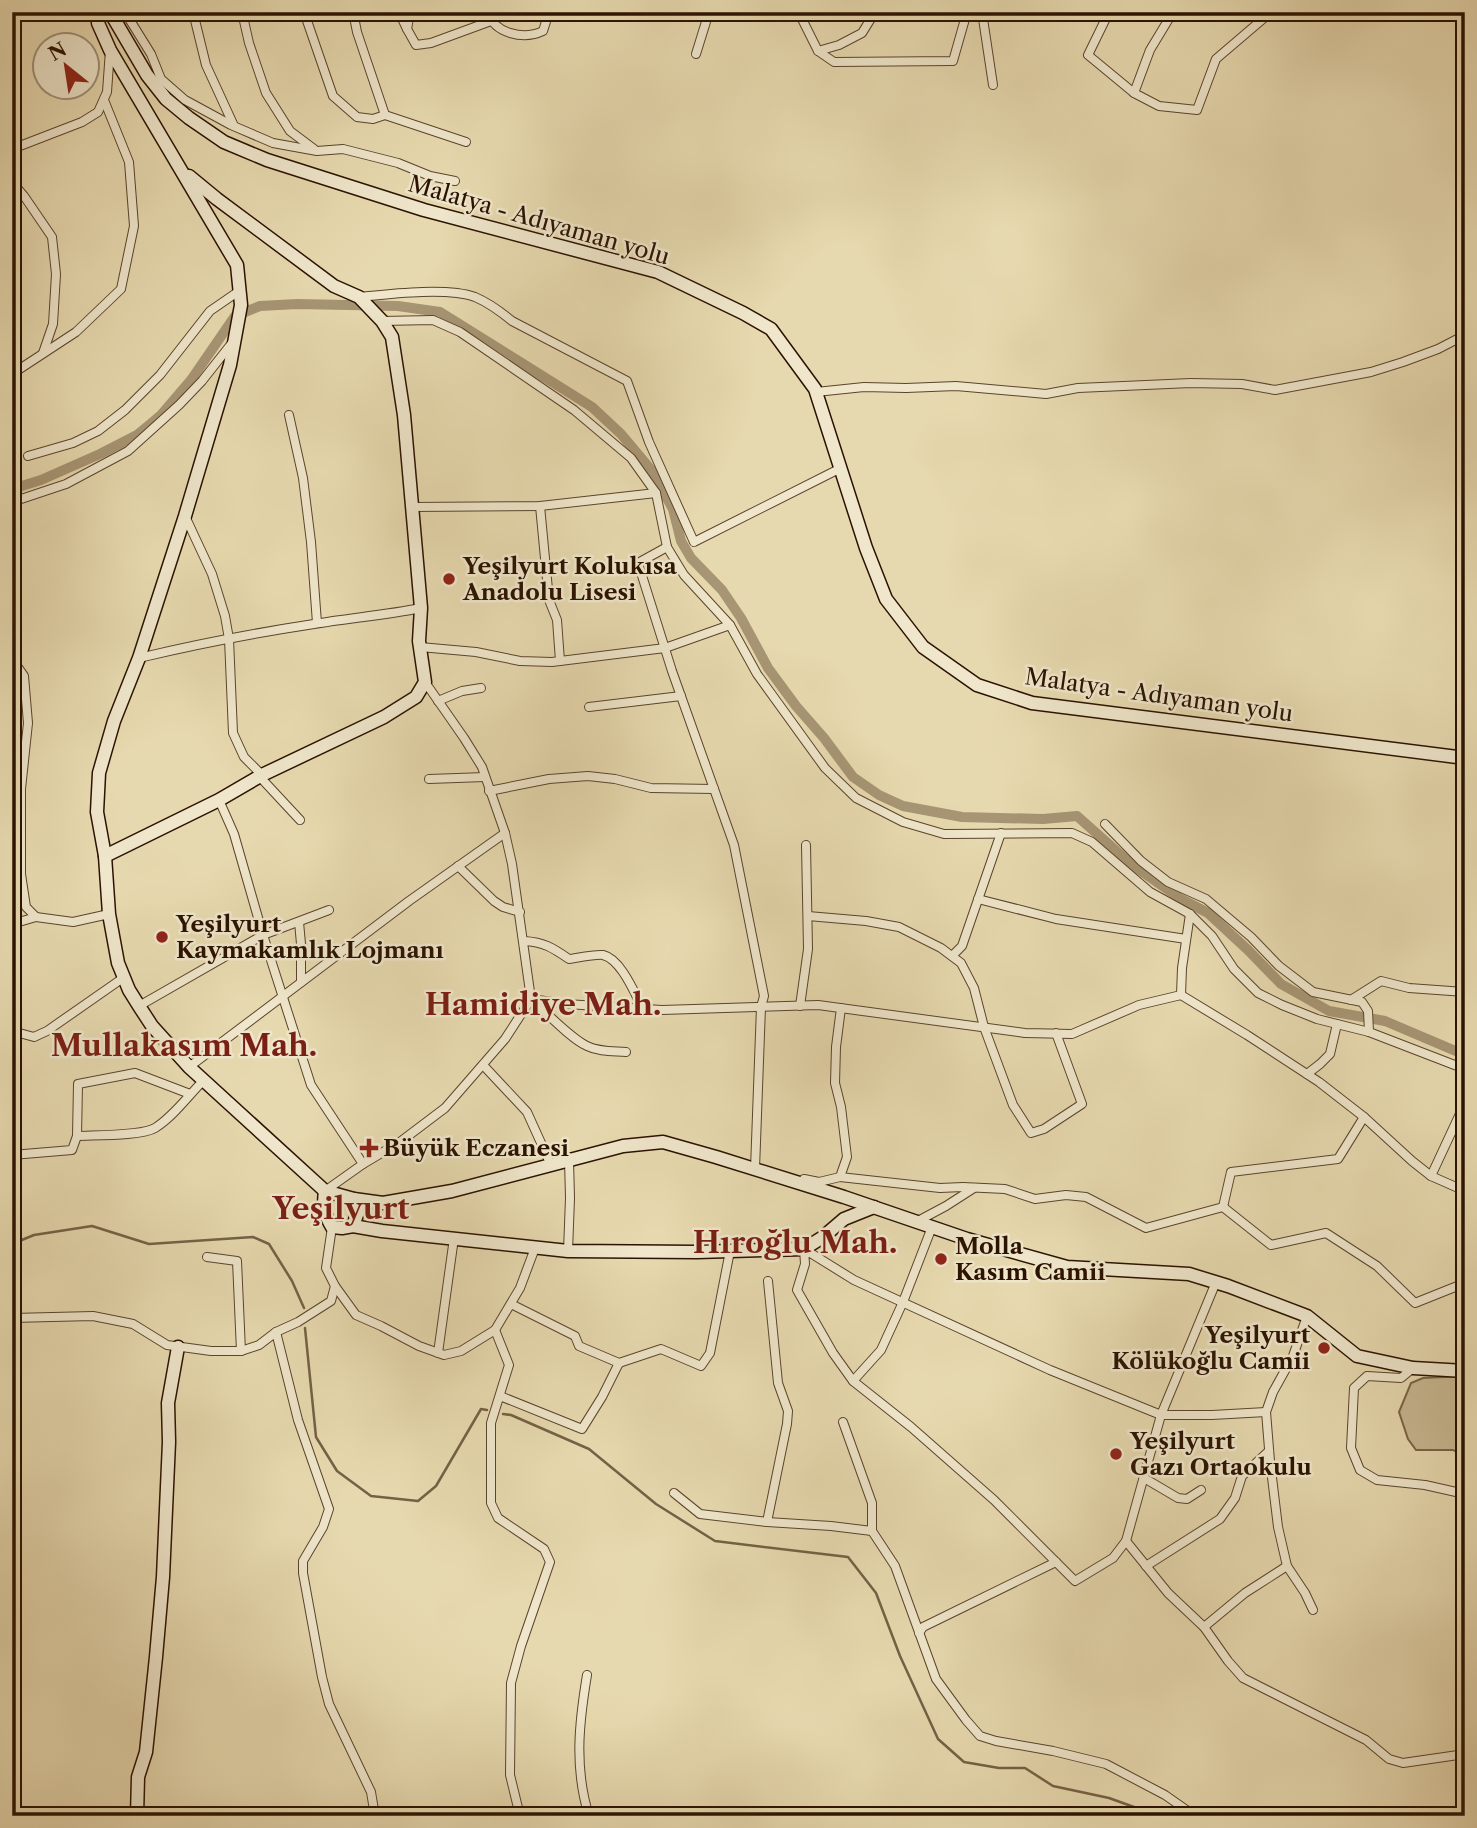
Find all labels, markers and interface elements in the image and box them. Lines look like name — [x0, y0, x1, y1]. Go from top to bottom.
north arrow — [32, 32, 102, 102]
text: N — [45, 38, 71, 66]
street label: Malatya - Adıyaman yolu — [405, 169, 673, 271]
place label: Yeşilyurt Kolukısa Anadolu Lisesi — [462, 552, 677, 606]
marker: Yeşilyurt Kolukısa Anadolu Lisesi — [441, 571, 457, 587]
street label: Malatya - Adıyaman yolu — [1023, 662, 1295, 728]
place label: Yeşilyurt Kaymakamlık Lojmanı — [175, 910, 444, 964]
marker: Yeşilyurt Kaymakamlık Lojmanı — [154, 929, 170, 945]
district label: Hamidiye Mah. — [425, 986, 661, 1023]
district label: Mullakasım Mah. — [51, 1027, 317, 1064]
place label: Büyük Eczanesi — [383, 1134, 569, 1162]
marker: Büyük Eczanesi — [361, 1140, 377, 1156]
district label: Yeşilyurt — [272, 1190, 409, 1227]
district label: Hıroğlu Mah. — [693, 1224, 897, 1261]
place label: Molla Kasım Camii — [955, 1232, 1105, 1286]
marker: Molla Kasım Camii — [933, 1251, 949, 1267]
place label: Yeşilyurt Kölükoğlu Camii — [1112, 1321, 1311, 1375]
marker: Yeşilyurt Kölükoğlu Camii — [1316, 1340, 1332, 1356]
place label: Yeşilyurt Gazı Ortaokulu — [1129, 1427, 1312, 1481]
marker: Yeşilyurt Gazı Ortaokulu — [1108, 1446, 1124, 1462]

